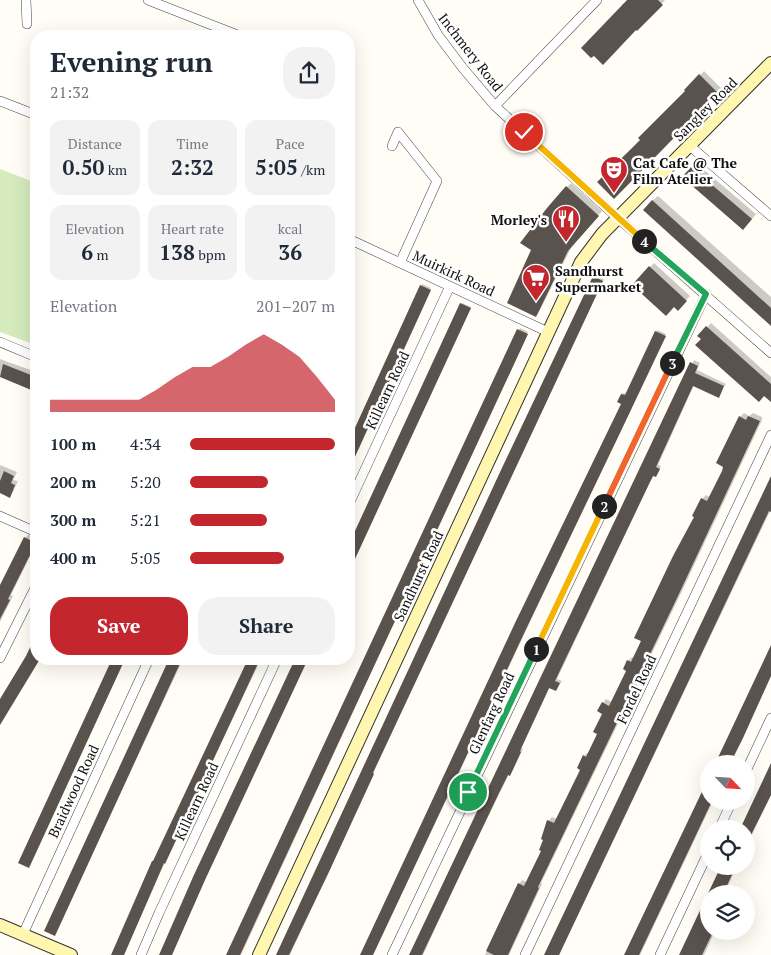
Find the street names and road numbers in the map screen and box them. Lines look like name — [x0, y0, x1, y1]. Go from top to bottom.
street label: Inchmery Road — [434, 9, 508, 95]
street label: Sangley Road — [669, 73, 741, 145]
street label: Muirkirk Road — [410, 246, 498, 300]
street label: Killearn Road — [361, 348, 413, 432]
street label: Sandhurst Road — [389, 527, 447, 625]
street label: Fordel Road — [612, 651, 660, 727]
street label: Glenfarg Road — [464, 669, 518, 757]
street label: Braidwood Road — [43, 741, 103, 841]
street label: Killearn Road — [170, 759, 222, 843]

